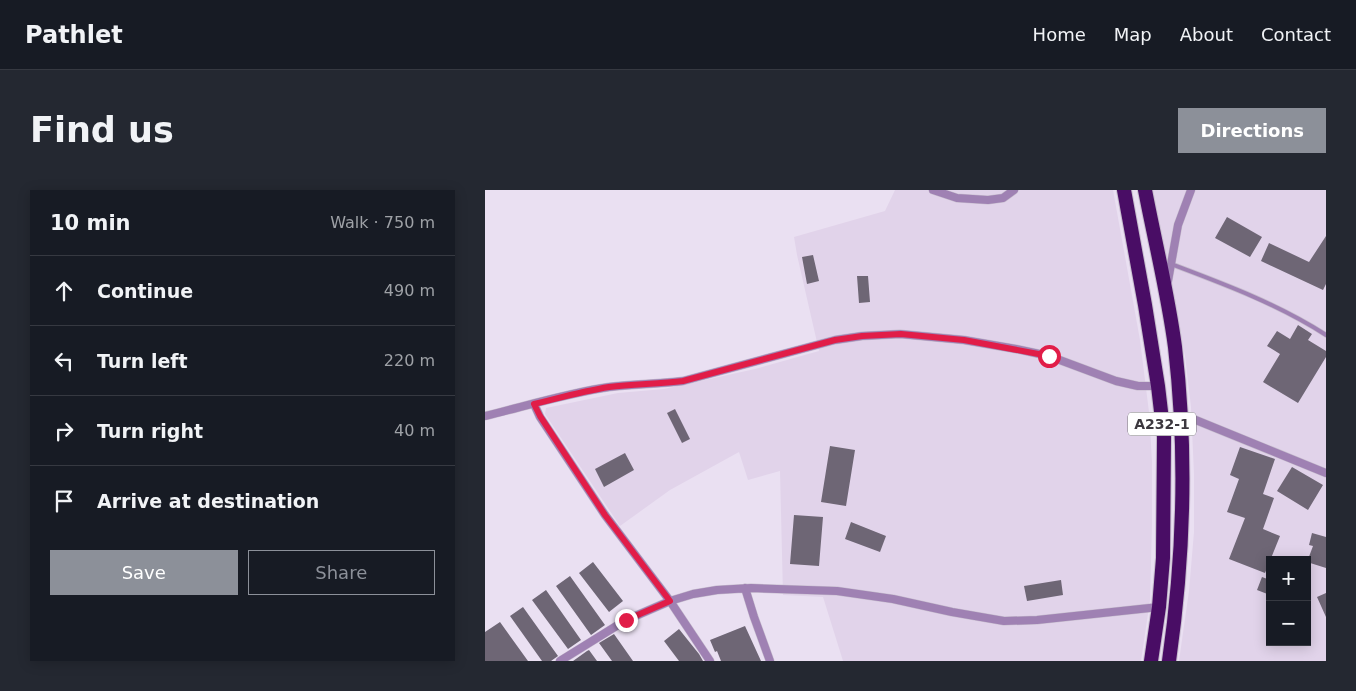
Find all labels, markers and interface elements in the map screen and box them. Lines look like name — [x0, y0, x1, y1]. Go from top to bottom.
text: Pathlet — [25, 21, 123, 49]
text: Home — [1033, 24, 1086, 45]
text: Map — [1114, 24, 1152, 45]
text: About — [1180, 24, 1233, 45]
text: Contact — [1261, 24, 1331, 45]
button: Directions — [1178, 108, 1326, 153]
text: Find us — [30, 110, 174, 150]
text: 10 min — [50, 211, 131, 235]
text: Walk · 750 m — [330, 213, 435, 232]
icon: ahead — [50, 277, 78, 305]
text: Continue — [97, 280, 193, 302]
text: 490 m — [384, 281, 435, 300]
route start — [1038, 345, 1061, 368]
icon: left — [50, 347, 78, 375]
text: Turn left — [97, 350, 188, 372]
text: 220 m — [384, 351, 435, 370]
road number: A232-1 — [1128, 412, 1196, 435]
icon: right — [50, 417, 78, 445]
text: Turn right — [97, 420, 203, 442]
text: 40 m — [394, 421, 435, 440]
icon: arrive — [50, 487, 78, 515]
text: Arrive at destination — [97, 490, 319, 512]
button: Save — [50, 550, 238, 595]
button: Share — [248, 550, 435, 595]
map controls — [1266, 556, 1311, 646]
button: + — [1266, 556, 1311, 601]
button: − — [1266, 601, 1311, 646]
route end — [615, 609, 638, 632]

